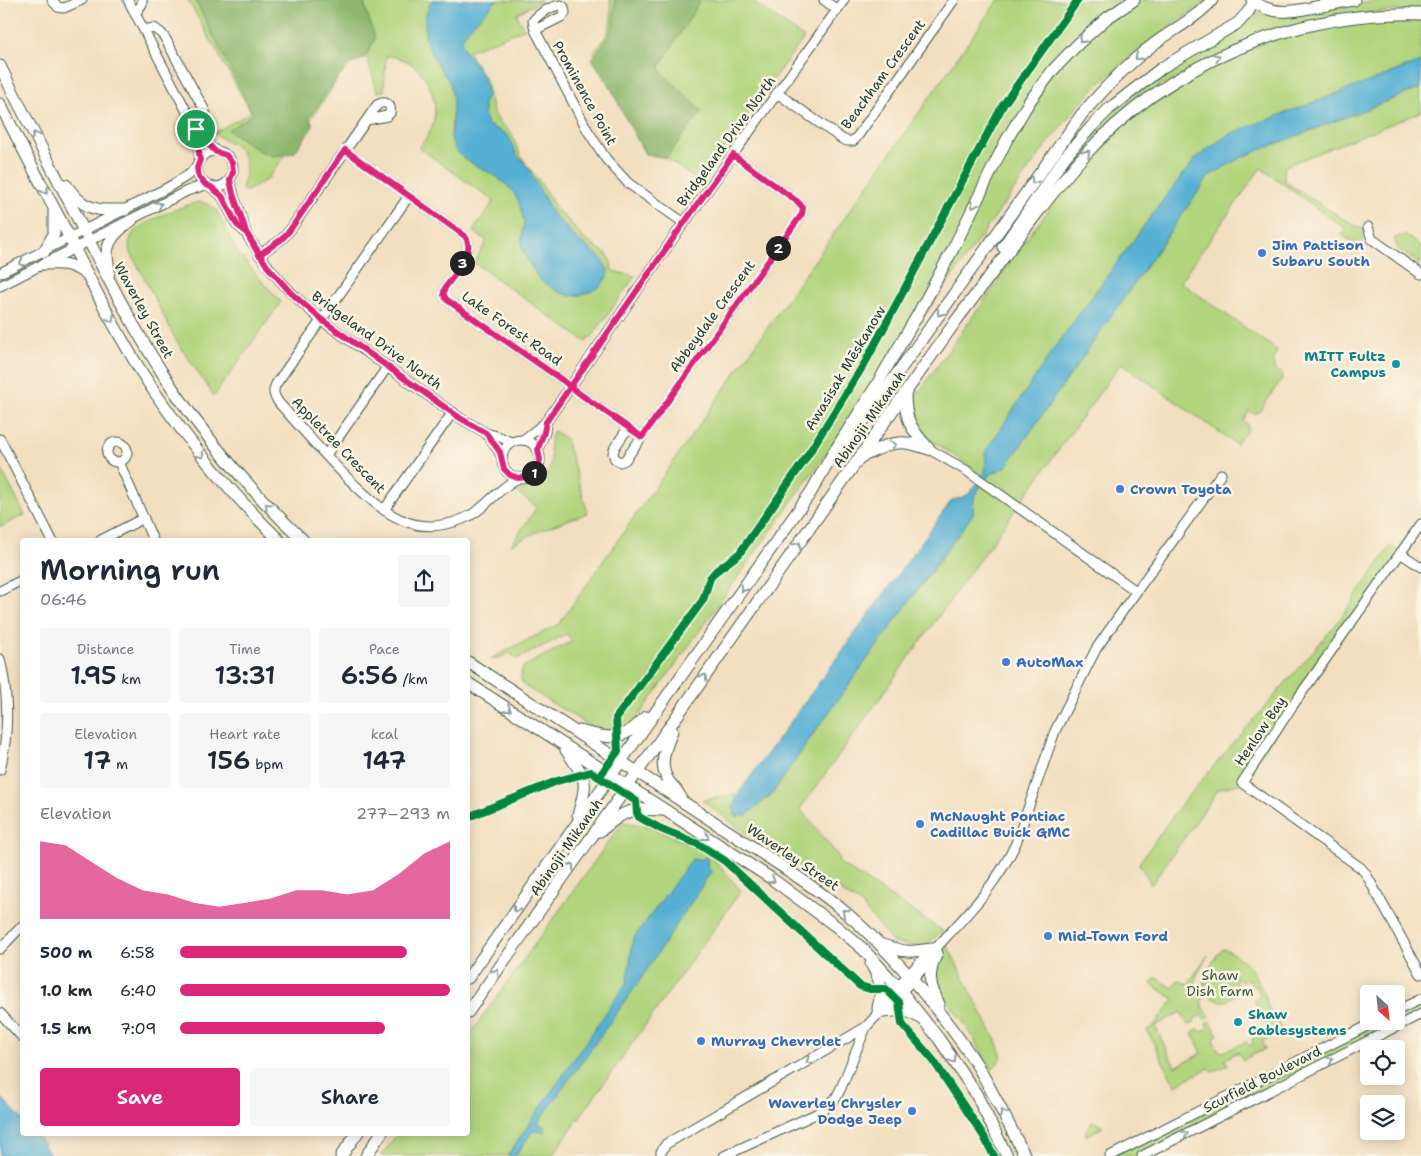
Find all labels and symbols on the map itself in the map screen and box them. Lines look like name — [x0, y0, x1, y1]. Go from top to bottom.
street label: Beachham Crescent — [837, 15, 929, 133]
one-way arrow — [1078, 34, 1087, 43]
street label: Prominence Point — [549, 38, 621, 148]
one-way arrow — [1135, 51, 1144, 60]
one-way arrow — [1212, 53, 1221, 64]
street label: Bridgeland Drive North — [673, 72, 779, 210]
pin — [175, 108, 217, 150]
one-way arrow — [31, 131, 41, 140]
one-way arrow — [1081, 150, 1090, 159]
one-way arrow — [1031, 175, 1040, 184]
one-way arrow — [39, 186, 49, 195]
one-way arrow — [970, 199, 980, 208]
one-way arrow — [154, 201, 163, 211]
pin: 2 — [766, 236, 790, 260]
place label: Jim Pattison Subaru South — [1272, 236, 1370, 270]
marker: Jim Pattison Subaru South — [1256, 247, 1268, 259]
pin: 3 — [450, 250, 474, 276]
one-way arrow — [18, 256, 27, 267]
street label: Abbeydale Crescent — [665, 256, 759, 376]
street label: Waverley Street — [110, 258, 178, 362]
street label: Bridgeland Drive North — [308, 287, 446, 393]
street label: Lake Forest Road — [458, 287, 566, 369]
street label: Awasisak Mēskanow — [801, 302, 889, 434]
one-way arrow — [937, 307, 946, 317]
one-way arrow — [105, 314, 115, 323]
place label: MITT Fultz Campus — [1304, 347, 1386, 381]
marker: MITT Fultz Campus — [1390, 358, 1402, 370]
street label: Abinojii Mikanah — [829, 367, 909, 471]
street label: Appletree Crescent — [288, 393, 390, 497]
one-way arrow — [889, 440, 898, 451]
one-way arrow — [195, 449, 203, 458]
pin: 1 — [522, 460, 546, 486]
place label: Crown Toyota — [1130, 480, 1232, 498]
marker: Crown Toyota — [1114, 483, 1126, 495]
one-way arrow — [265, 503, 274, 512]
one-way arrow — [792, 541, 801, 550]
one-way arrow — [740, 583, 749, 593]
place label: AutoMax — [1016, 653, 1083, 671]
marker: AutoMax — [1000, 656, 1012, 668]
one-way arrow — [698, 673, 707, 683]
street label: Henlow Bay — [1230, 693, 1290, 769]
one-way arrow — [503, 703, 512, 712]
street label: Abinojii Mikanah — [526, 795, 606, 899]
place label: McNaught Pontiac Cadillac Buick GMC — [930, 807, 1070, 841]
marker: McNaught Pontiac Cadillac Buick GMC — [914, 818, 926, 830]
street label: Waverley Street — [743, 819, 843, 895]
one-way arrow — [700, 830, 709, 840]
one-way arrow — [565, 862, 574, 872]
one-way arrow — [767, 874, 776, 883]
one-way arrow — [513, 903, 523, 912]
one-way arrow — [842, 909, 851, 918]
place label: Mid-Town Ford — [1058, 927, 1168, 945]
marker: Mid-Town Ford — [1042, 930, 1054, 942]
park label: Shaw Dish Farm — [1186, 966, 1254, 1000]
one-way arrow — [490, 968, 499, 978]
north arrow — [1360, 985, 1405, 1030]
place label: Shaw Cablesystems — [1248, 1005, 1347, 1039]
marker: Shaw Cablesystems — [1232, 1016, 1244, 1028]
place label: Murray Chevrolet — [711, 1032, 841, 1050]
marker: Murray Chevrolet — [695, 1035, 707, 1047]
street label: Scurfield Boulevard — [1200, 1041, 1324, 1117]
one-way arrow — [806, 1054, 815, 1064]
one-way arrow — [947, 1054, 956, 1063]
one-way arrow — [1325, 1056, 1334, 1066]
place label: Waverley Chrysler Dodge Jeep — [768, 1094, 902, 1128]
marker: Waverley Chrysler Dodge Jeep — [906, 1105, 918, 1117]
one-way arrow — [999, 1109, 1009, 1118]
one-way arrow — [1180, 1130, 1189, 1140]

